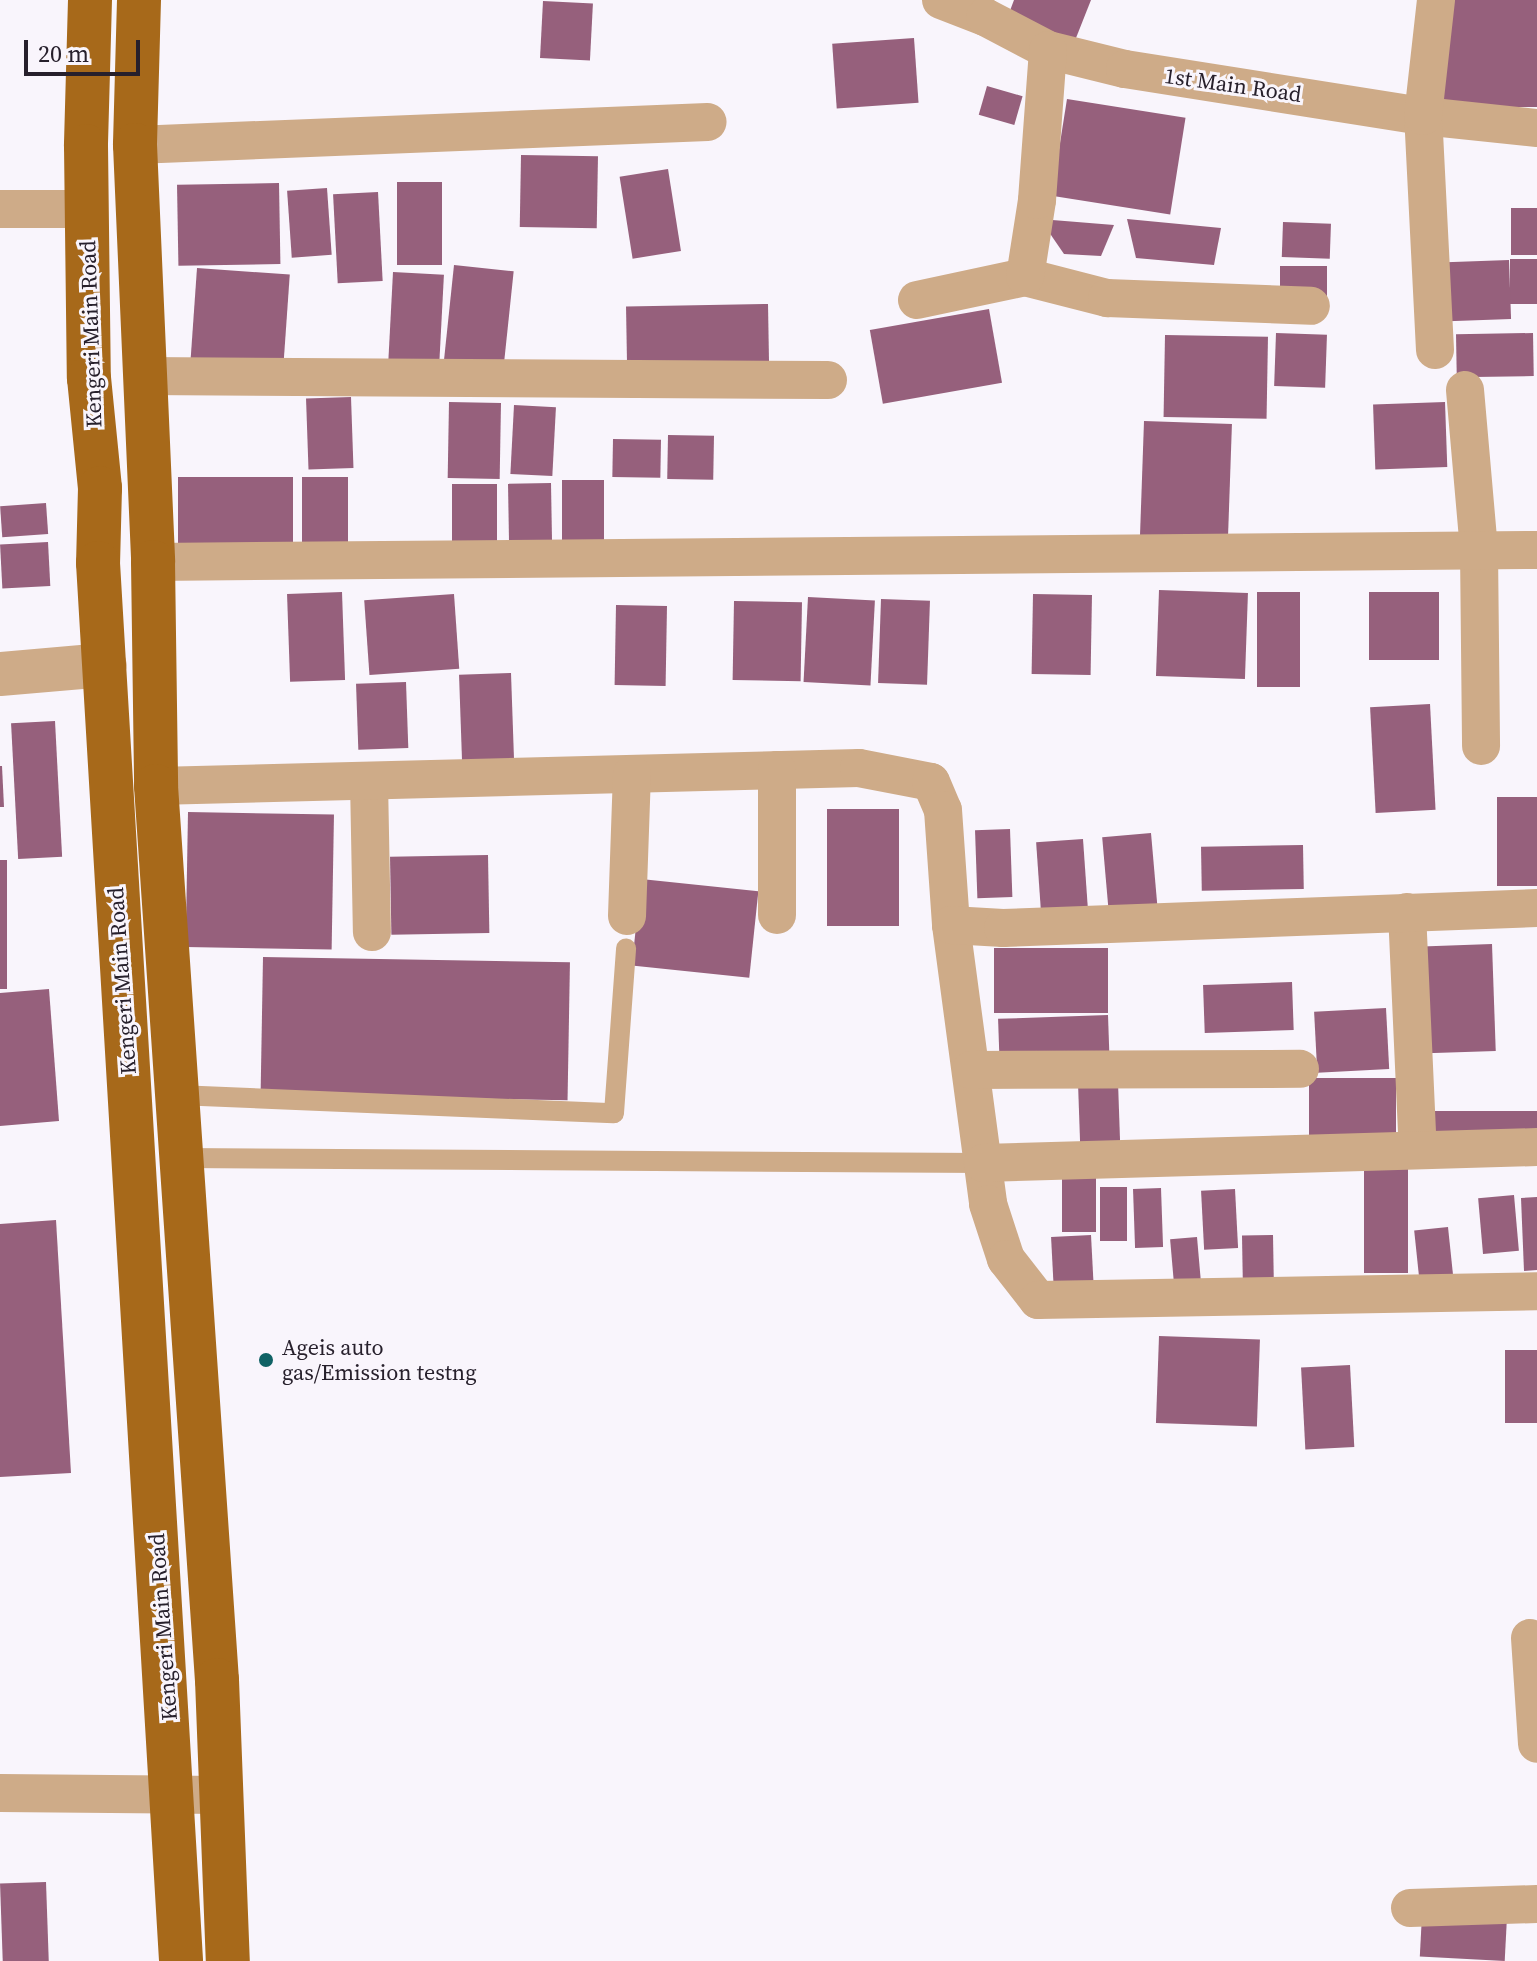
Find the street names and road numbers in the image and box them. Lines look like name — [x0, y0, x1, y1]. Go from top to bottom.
street label: 1st Main Road — [1163, 62, 1303, 108]
street label: Kengeri Main Road — [75, 240, 107, 428]
street label: Kengeri Main Road — [102, 886, 142, 1076]
street label: Kengeri Main Road — [143, 1532, 183, 1722]

